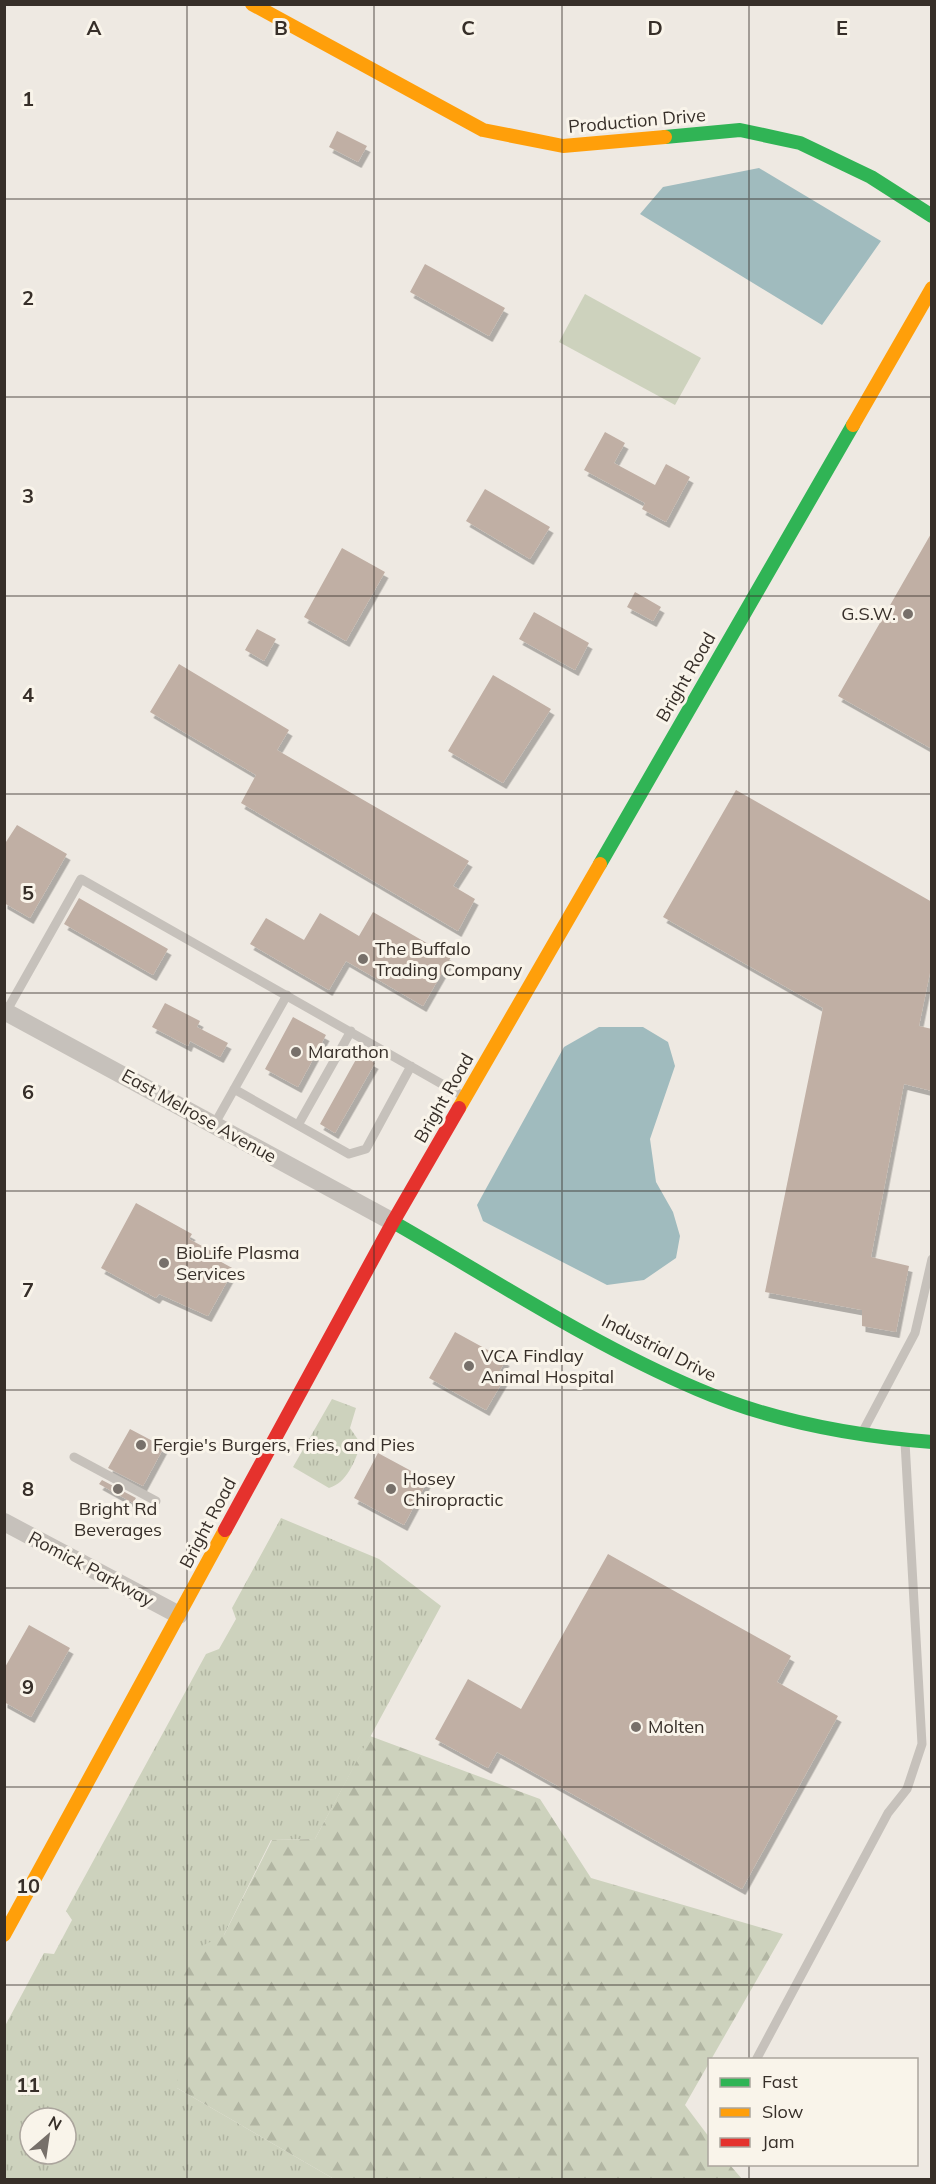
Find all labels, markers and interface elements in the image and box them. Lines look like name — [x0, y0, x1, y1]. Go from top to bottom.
text: A — [87, 15, 102, 40]
text: B — [274, 15, 288, 40]
text: C — [461, 15, 475, 40]
text: D — [647, 15, 663, 40]
text: E — [836, 15, 848, 40]
text: 1 — [22, 86, 34, 111]
street label: Production Drive — [567, 103, 707, 138]
text: 2 — [22, 285, 34, 310]
text: 3 — [22, 483, 34, 508]
place label: G.S.W. — [841, 602, 896, 625]
marker: G.S.W. — [901, 607, 915, 621]
street label: Bright Road — [651, 628, 720, 726]
text: 4 — [22, 682, 34, 707]
text: 5 — [22, 880, 34, 905]
place label: The Buffalo Trading Company — [375, 937, 523, 981]
marker: The Buffalo Trading Company — [356, 952, 370, 966]
place label: Marathon — [308, 1040, 389, 1063]
marker: Marathon — [289, 1045, 303, 1059]
street label: Bright Road — [409, 1049, 478, 1147]
street label: East Melrose Avenue — [118, 1063, 281, 1168]
text: 6 — [22, 1079, 34, 1104]
place label: BioLife Plasma Services — [176, 1241, 300, 1285]
marker: BioLife Plasma Services — [157, 1256, 171, 1270]
text: 7 — [22, 1277, 34, 1302]
street label: Industrial Drive — [598, 1309, 720, 1386]
place label: VCA Findlay Animal Hospital — [481, 1344, 614, 1388]
marker: VCA Findlay Animal Hospital — [462, 1359, 476, 1373]
place label: Fergie's Burgers, Fries, and Pies — [153, 1433, 415, 1456]
marker: Fergie's Burgers, Fries, and Pies — [134, 1438, 148, 1452]
place label: Hosey Chiropractic — [403, 1467, 503, 1511]
street label: Bright Road — [174, 1473, 241, 1572]
text: 8 — [22, 1476, 34, 1501]
marker: Bright Rd Beverages — [111, 1482, 125, 1496]
marker: Hosey Chiropractic — [384, 1482, 398, 1496]
place label: Bright Rd Beverages — [74, 1497, 162, 1541]
street label: Romick Parkway — [25, 1526, 158, 1612]
text: 9 — [22, 1674, 34, 1699]
place label: Molten — [648, 1715, 705, 1738]
marker: Molten — [629, 1720, 643, 1734]
text: 10 — [16, 1873, 40, 1898]
legend — [708, 2058, 918, 2166]
text: Fast — [762, 2070, 798, 2093]
text: 11 — [16, 2072, 40, 2097]
text: Slow — [762, 2100, 804, 2123]
north arrow — [18, 2106, 78, 2166]
text: N — [45, 2111, 65, 2135]
text: Jam — [762, 2130, 795, 2153]

